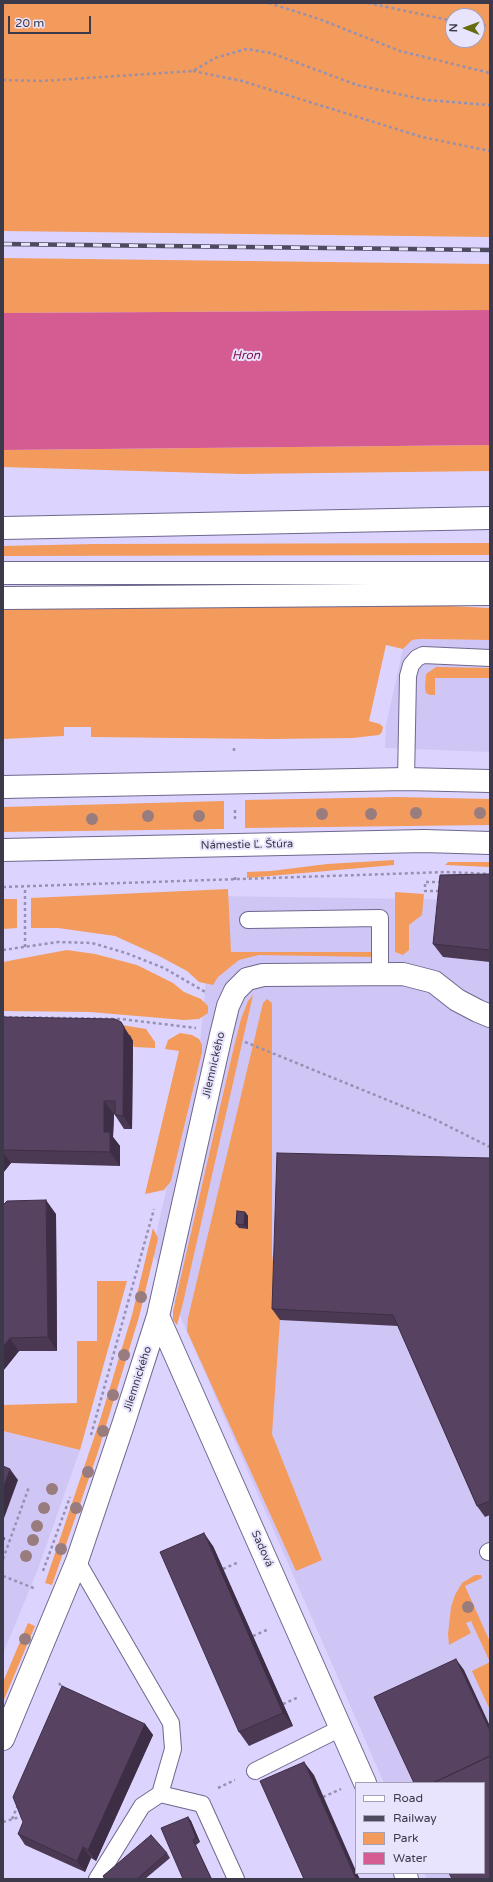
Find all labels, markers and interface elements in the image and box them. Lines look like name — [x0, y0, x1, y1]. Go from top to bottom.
scale bar — [10, 8, 93, 34]
north arrow — [445, 8, 485, 48]
text: 20 m — [15, 16, 44, 30]
text: N — [447, 23, 460, 32]
water label: Hron — [232, 349, 260, 363]
street label: Námestie Ľ. Štúra — [201, 838, 293, 852]
street label: Jilemnického — [200, 1031, 228, 1099]
street label: Jilemnického — [121, 1345, 155, 1413]
street label: Sadová — [248, 1529, 276, 1569]
legend — [355, 1782, 485, 1874]
text: Road — [393, 1791, 423, 1805]
text: Railway — [393, 1811, 437, 1825]
text: Park — [393, 1831, 419, 1845]
text: Water — [393, 1851, 427, 1865]

